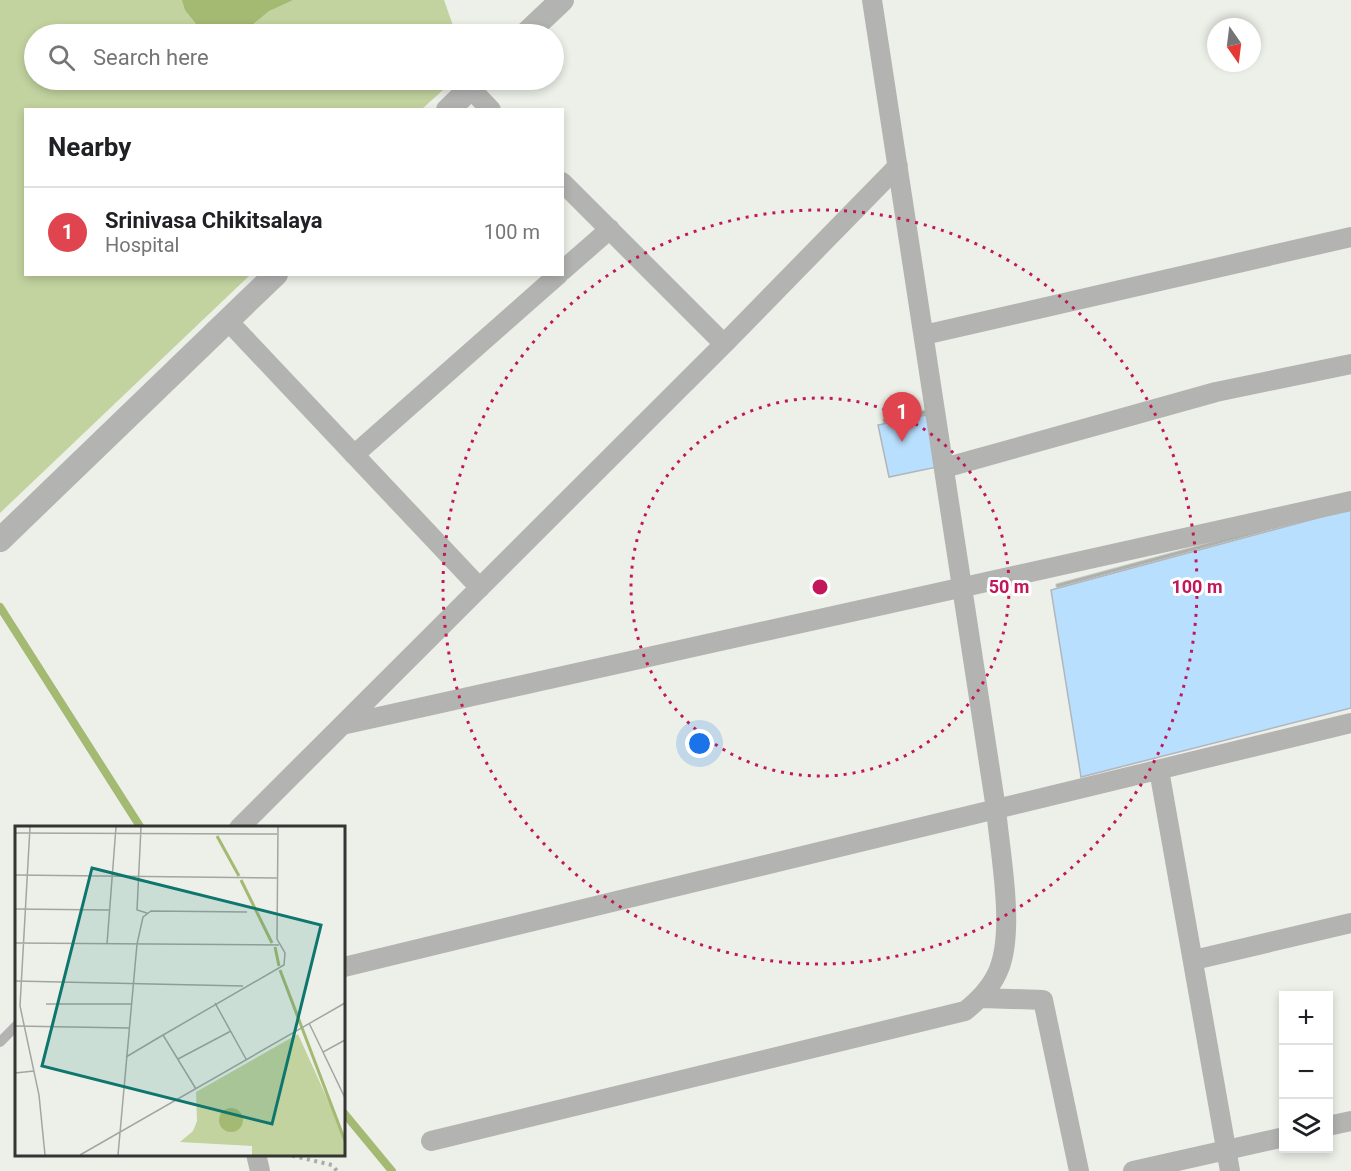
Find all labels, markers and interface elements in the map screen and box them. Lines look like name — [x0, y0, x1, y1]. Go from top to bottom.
north arrow — [1207, 18, 1261, 72]
search box — [24, 24, 564, 90]
icon: search — [45, 41, 78, 74]
text: Search here — [93, 45, 209, 70]
text: Nearby — [48, 132, 131, 162]
text: Srinivasa Chikitsalaya — [105, 208, 323, 233]
text: 1 — [62, 220, 73, 244]
text: 100 m — [484, 220, 540, 244]
text: Hospital — [105, 233, 179, 257]
pin: 1 — [882, 392, 922, 442]
text: 50 m — [989, 576, 1029, 597]
text: 100 m — [1171, 576, 1223, 597]
centre of rings — [810, 577, 830, 597]
your location — [685, 729, 714, 758]
inset map — [15, 826, 345, 1156]
map controls — [1279, 991, 1333, 1153]
button: + — [1279, 991, 1333, 1045]
button: − — [1279, 1045, 1333, 1099]
button: layers — [1279, 1099, 1333, 1153]

